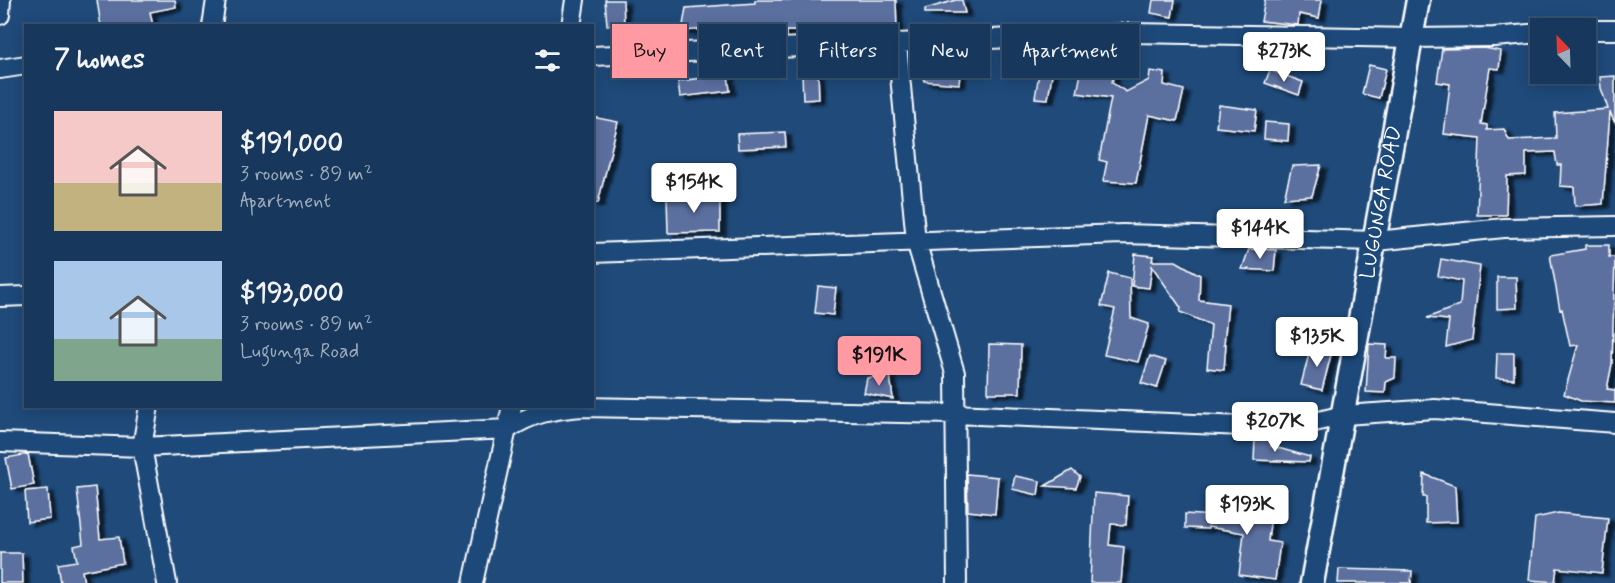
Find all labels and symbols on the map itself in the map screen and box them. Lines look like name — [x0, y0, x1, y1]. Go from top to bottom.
north arrow — [1530, 18, 1596, 84]
pin: $273K — [1242, 32, 1326, 83]
street label: LUGUNGA ROAD — [1354, 123, 1409, 281]
pin: $154K — [652, 163, 736, 214]
pin: $144K — [1218, 209, 1302, 260]
pin: $135K — [1275, 317, 1359, 368]
pin: $191K — [837, 336, 921, 387]
pin: $207K — [1233, 402, 1317, 453]
pin: $193K — [1205, 485, 1289, 536]

